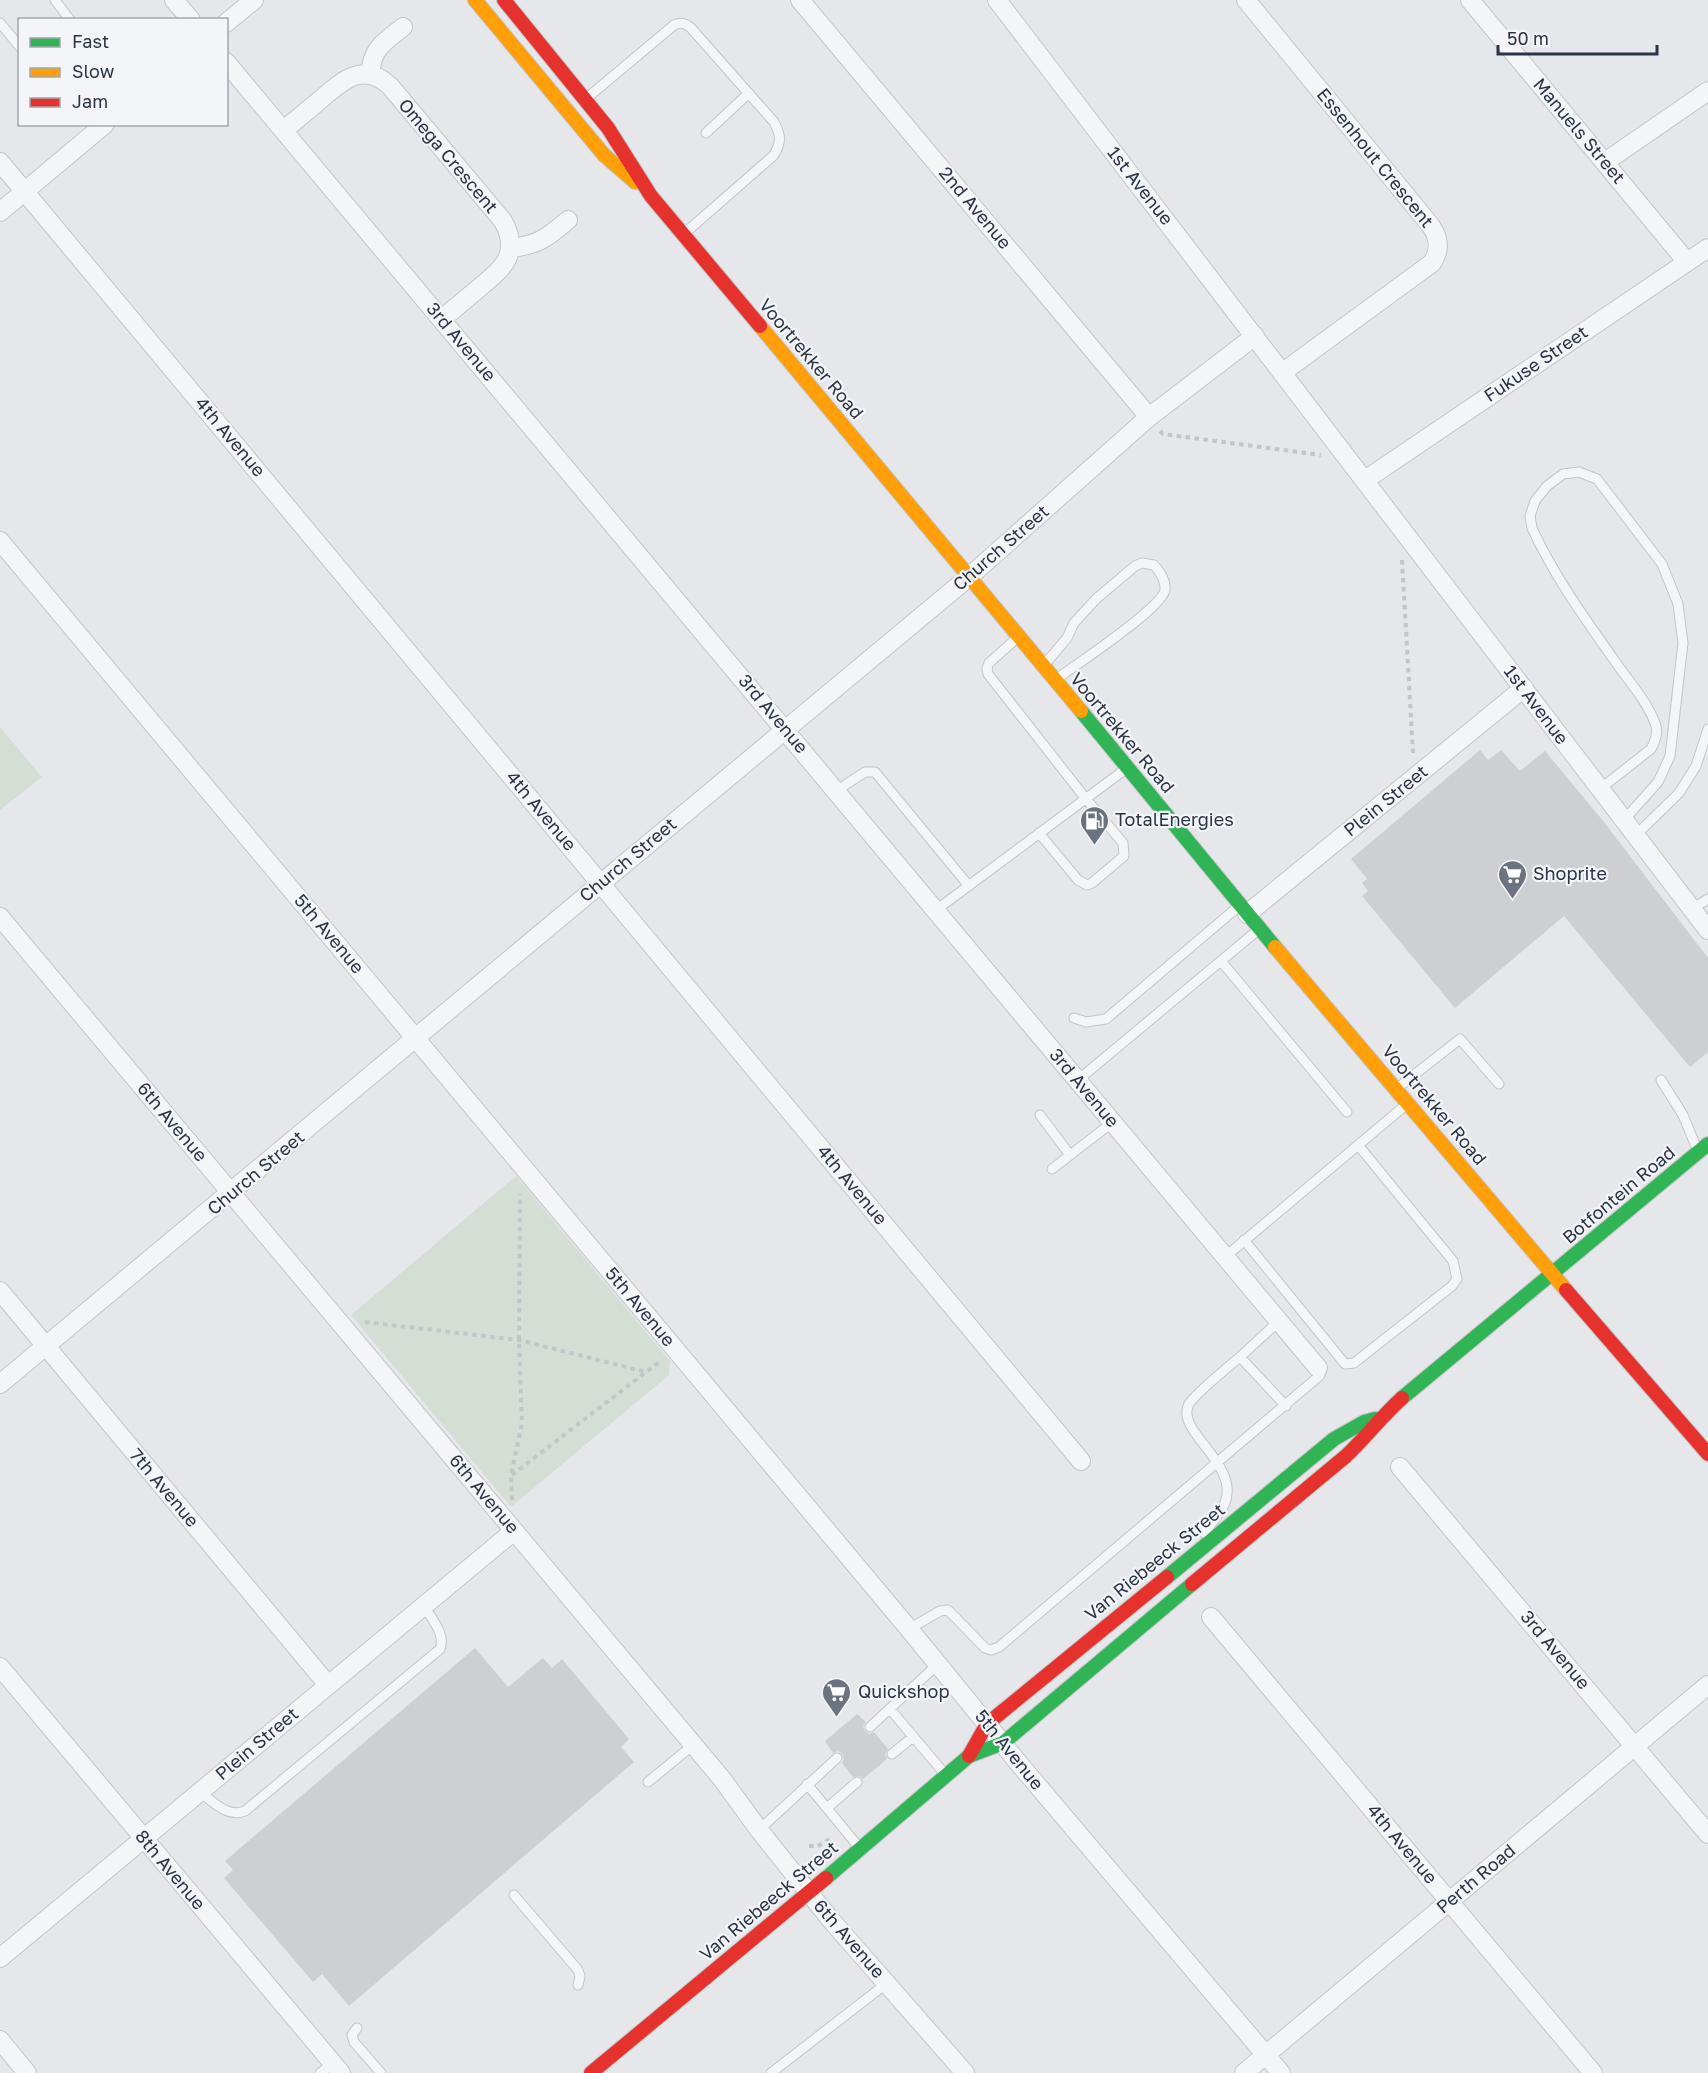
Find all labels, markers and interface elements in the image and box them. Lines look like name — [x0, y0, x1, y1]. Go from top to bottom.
legend — [18, 18, 228, 126]
scale bar — [1498, 18, 1657, 56]
text: 50 m — [1507, 27, 1549, 49]
text: Fast — [72, 30, 109, 52]
text: Slow — [72, 60, 115, 82]
street label: Manuels Street — [1529, 73, 1630, 188]
street label: Essenhout Crescent — [1313, 83, 1439, 232]
text: Jam — [72, 90, 108, 112]
street label: Omega Crescent — [394, 94, 503, 217]
street label: 1st Avenue — [1103, 142, 1178, 229]
street label: 2nd Avenue — [935, 162, 1017, 253]
street label: Voortrekker Road — [755, 294, 869, 423]
street label: 3rd Avenue — [422, 297, 501, 385]
street label: Fukuse Street — [1479, 320, 1592, 406]
street label: 4th Avenue — [191, 392, 270, 481]
street label: Church Street — [948, 500, 1053, 595]
street label: 1st Avenue — [1500, 660, 1574, 748]
street label: Voortrekker Road — [1066, 668, 1180, 797]
street label: 3rd Avenue — [734, 669, 813, 757]
street label: Plein Street — [1339, 760, 1432, 841]
street label: 4th Avenue — [502, 766, 581, 855]
fuel station icon: TotalEnergies — [1078, 804, 1110, 846]
place label: TotalEnergies — [1115, 808, 1234, 830]
street label: Church Street — [574, 812, 680, 906]
supermarket icon: Shoprite — [1496, 858, 1528, 900]
place label: Shoprite — [1533, 862, 1607, 884]
street label: 5th Avenue — [290, 889, 369, 977]
street label: Voortrekker Road — [1378, 1040, 1492, 1169]
street label: 3rd Avenue — [1045, 1043, 1124, 1131]
street label: 6th Avenue — [133, 1077, 212, 1166]
street label: Church Street — [202, 1125, 308, 1219]
street label: 4th Avenue — [813, 1140, 892, 1229]
street label: Botfontein Road — [1558, 1141, 1679, 1248]
street label: 5th Avenue — [601, 1262, 680, 1350]
street label: 7th Avenue — [126, 1444, 204, 1531]
street label: 6th Avenue — [445, 1449, 524, 1538]
street label: Van Riebeeck Street — [1080, 1498, 1229, 1625]
street label: 3rd Avenue — [1516, 1605, 1595, 1693]
supermarket icon: Quickshop — [821, 1676, 853, 1718]
place label: Quickshop — [858, 1680, 950, 1702]
street label: Plein Street — [210, 1702, 302, 1784]
street label: 5th Avenue — [971, 1705, 1049, 1794]
street label: 4th Avenue — [1363, 1799, 1442, 1888]
street label: 8th Avenue — [131, 1825, 210, 1914]
street label: Van Riebeeck Street — [695, 1836, 842, 1965]
street label: Perth Road — [1431, 1839, 1519, 1918]
street label: 6th Avenue — [810, 1894, 890, 1982]

